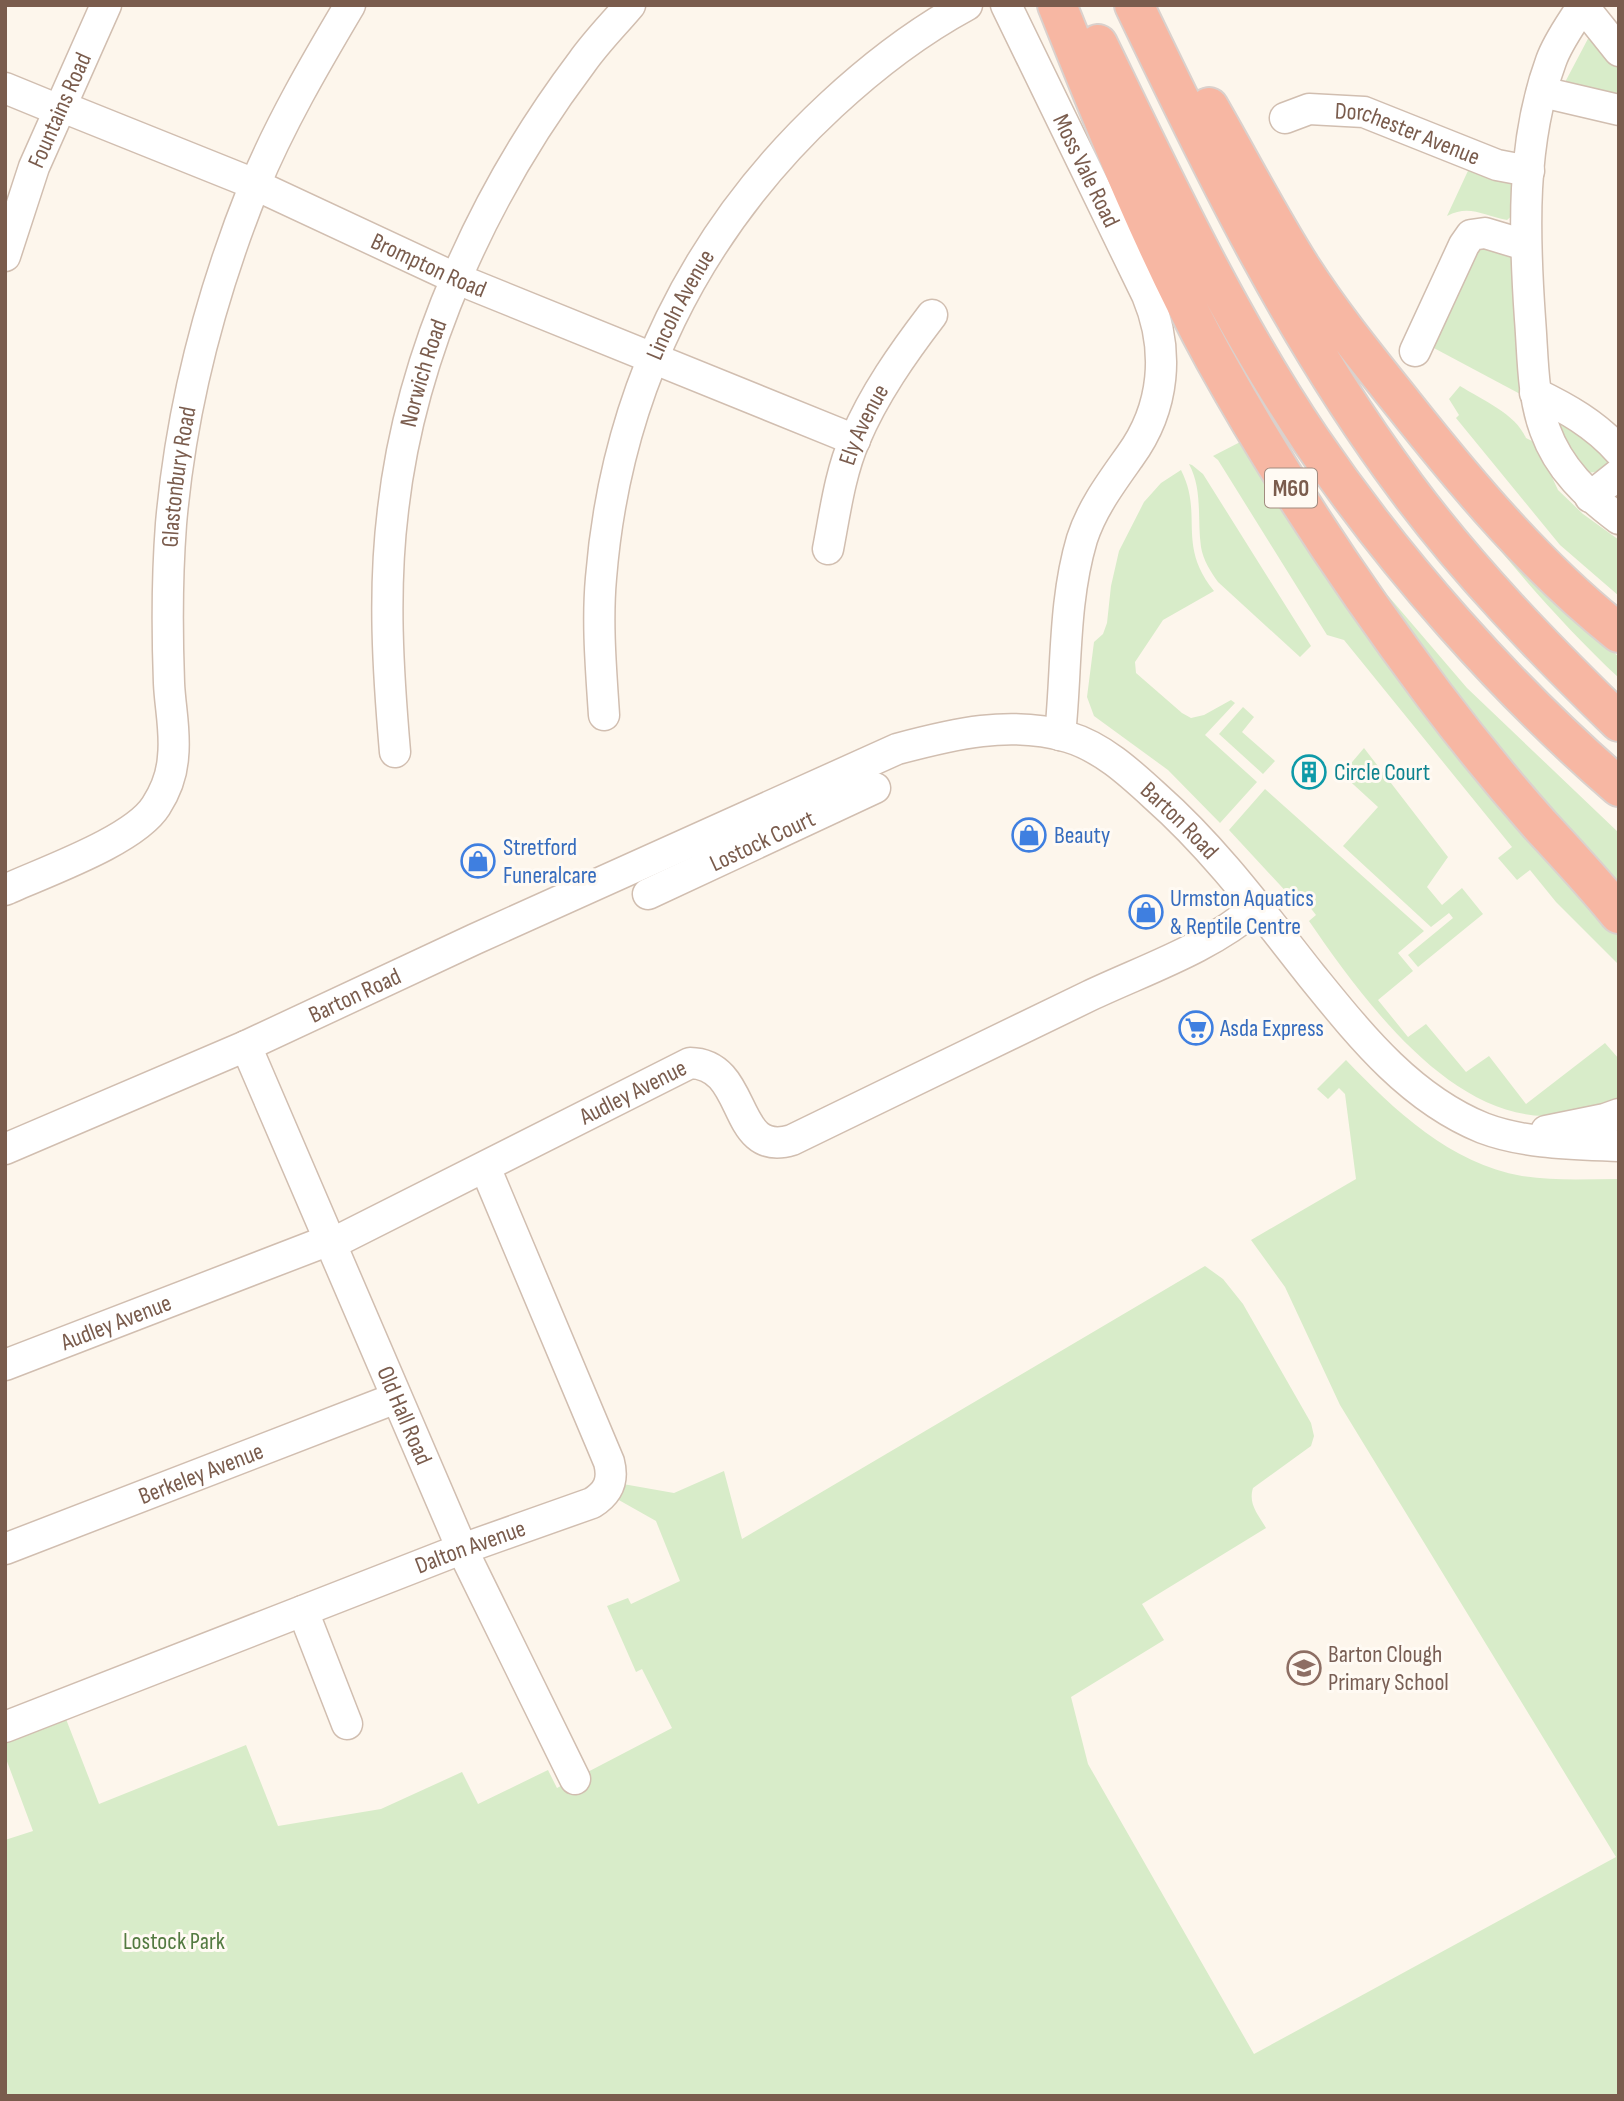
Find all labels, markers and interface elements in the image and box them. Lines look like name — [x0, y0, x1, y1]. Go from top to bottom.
street label: Fountains Road — [22, 48, 98, 172]
street label: Dorchester Avenue — [1334, 96, 1484, 172]
street label: Moss Vale Road — [1046, 109, 1126, 232]
street label: Brompton Road — [366, 227, 491, 304]
street label: Lincoln Avenue — [640, 244, 721, 364]
street label: Norwich Road — [394, 315, 454, 430]
street label: Ely Avenue — [833, 379, 895, 469]
street label: Glastonbury Road — [156, 404, 203, 548]
road number: M60 — [1265, 468, 1317, 508]
building icon: Circle Court — [1290, 753, 1328, 791]
place label: Circle Court — [1334, 758, 1430, 787]
street label: Barton Road — [1134, 776, 1224, 865]
street label: Lostock Court — [705, 804, 820, 878]
shop icon: Beauty — [1010, 816, 1048, 854]
place label: Beauty — [1054, 821, 1110, 850]
place label: Stretford Funeralcare — [503, 833, 597, 890]
shop icon: Stretford Funeralcare — [459, 842, 497, 880]
place label: Urmston Aquatics & Reptile Centre — [1170, 884, 1314, 941]
shop icon: Urmston Aquatics & Reptile Centre — [1127, 893, 1165, 931]
street label: Barton Road — [304, 962, 406, 1030]
supermarket icon: Asda Express — [1177, 1009, 1215, 1047]
place label: Asda Express — [1219, 1014, 1324, 1043]
street label: Audley Avenue — [574, 1053, 692, 1132]
street label: Audley Avenue — [56, 1288, 176, 1357]
street label: Old Hall Road — [370, 1362, 438, 1469]
street label: Berkeley Avenue — [135, 1437, 268, 1511]
street label: Dalton Avenue — [411, 1514, 529, 1581]
place label: Barton Clough Primary School — [1328, 1640, 1449, 1697]
school or university icon: Barton Clough Primary School — [1285, 1649, 1323, 1687]
park label: Lostock Park — [123, 1927, 225, 1956]

